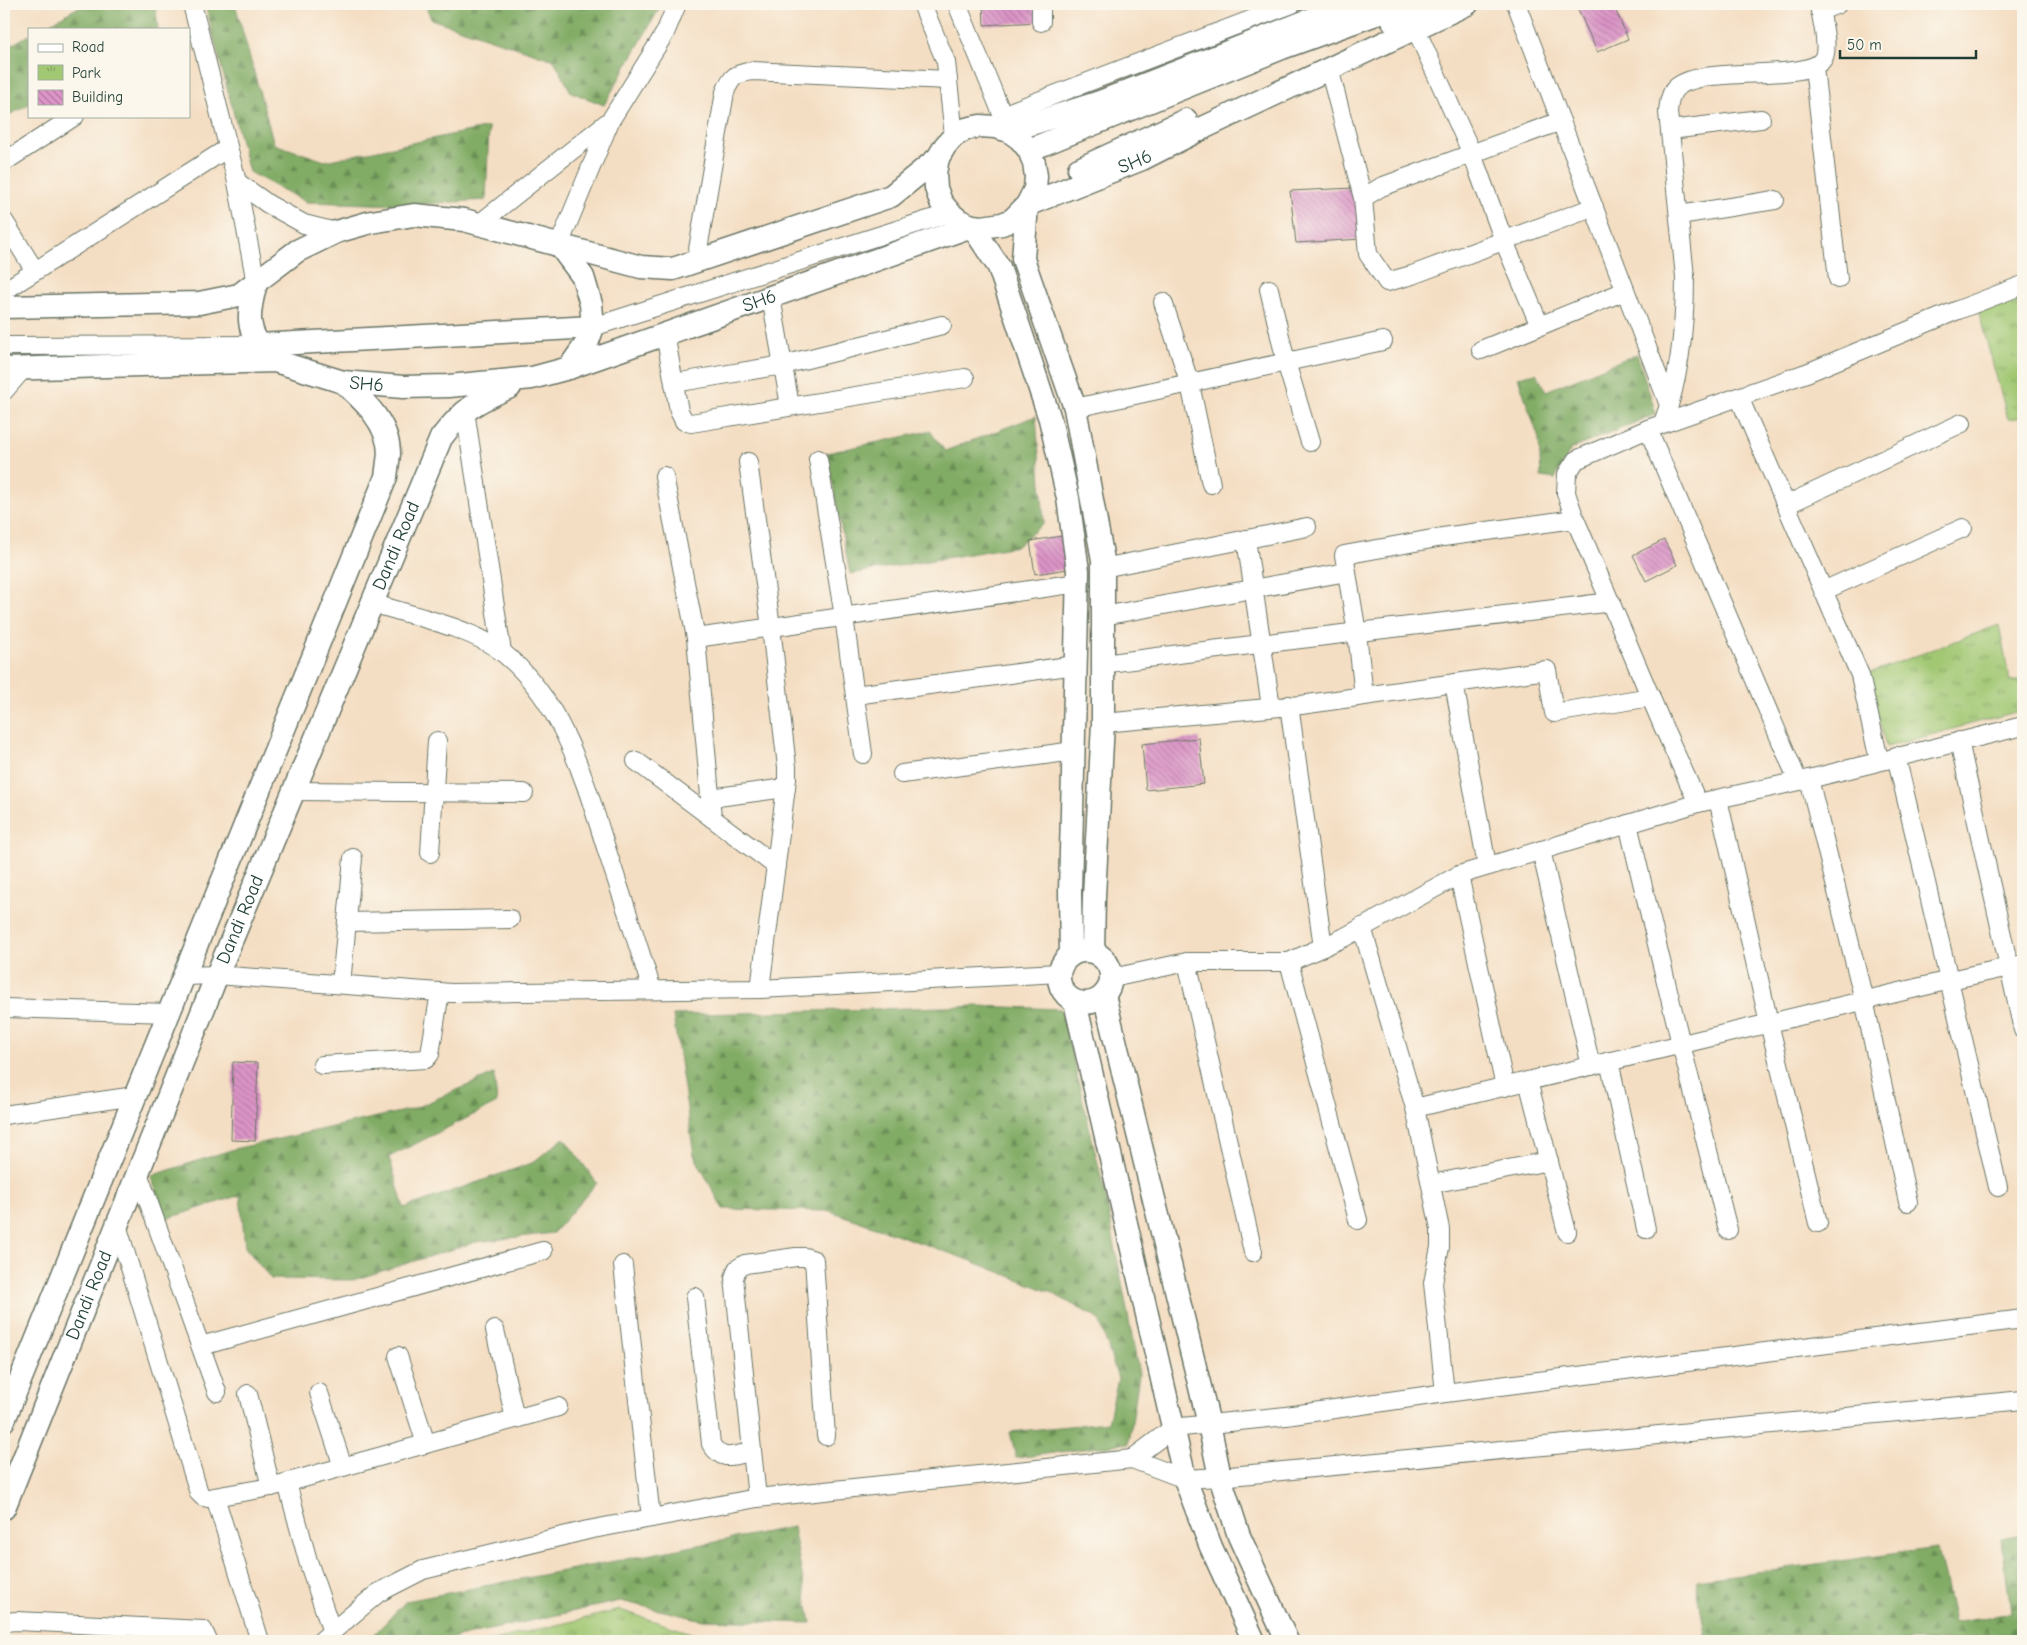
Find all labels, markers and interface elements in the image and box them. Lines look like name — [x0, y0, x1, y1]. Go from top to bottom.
legend — [28, 28, 190, 118]
scale bar — [1840, 28, 1976, 60]
text: 50 m — [1847, 36, 1882, 54]
text: Road — [72, 38, 104, 56]
text: Park — [72, 64, 101, 82]
text: Building — [72, 88, 123, 106]
street label: SH6 — [1115, 145, 1156, 178]
street label: SH6 — [739, 285, 779, 317]
street label: SH6 — [348, 372, 385, 396]
street label: Dandi Road — [368, 498, 424, 593]
street label: Dandi Road — [212, 872, 268, 967]
street label: Dandi Road — [61, 1248, 117, 1343]

